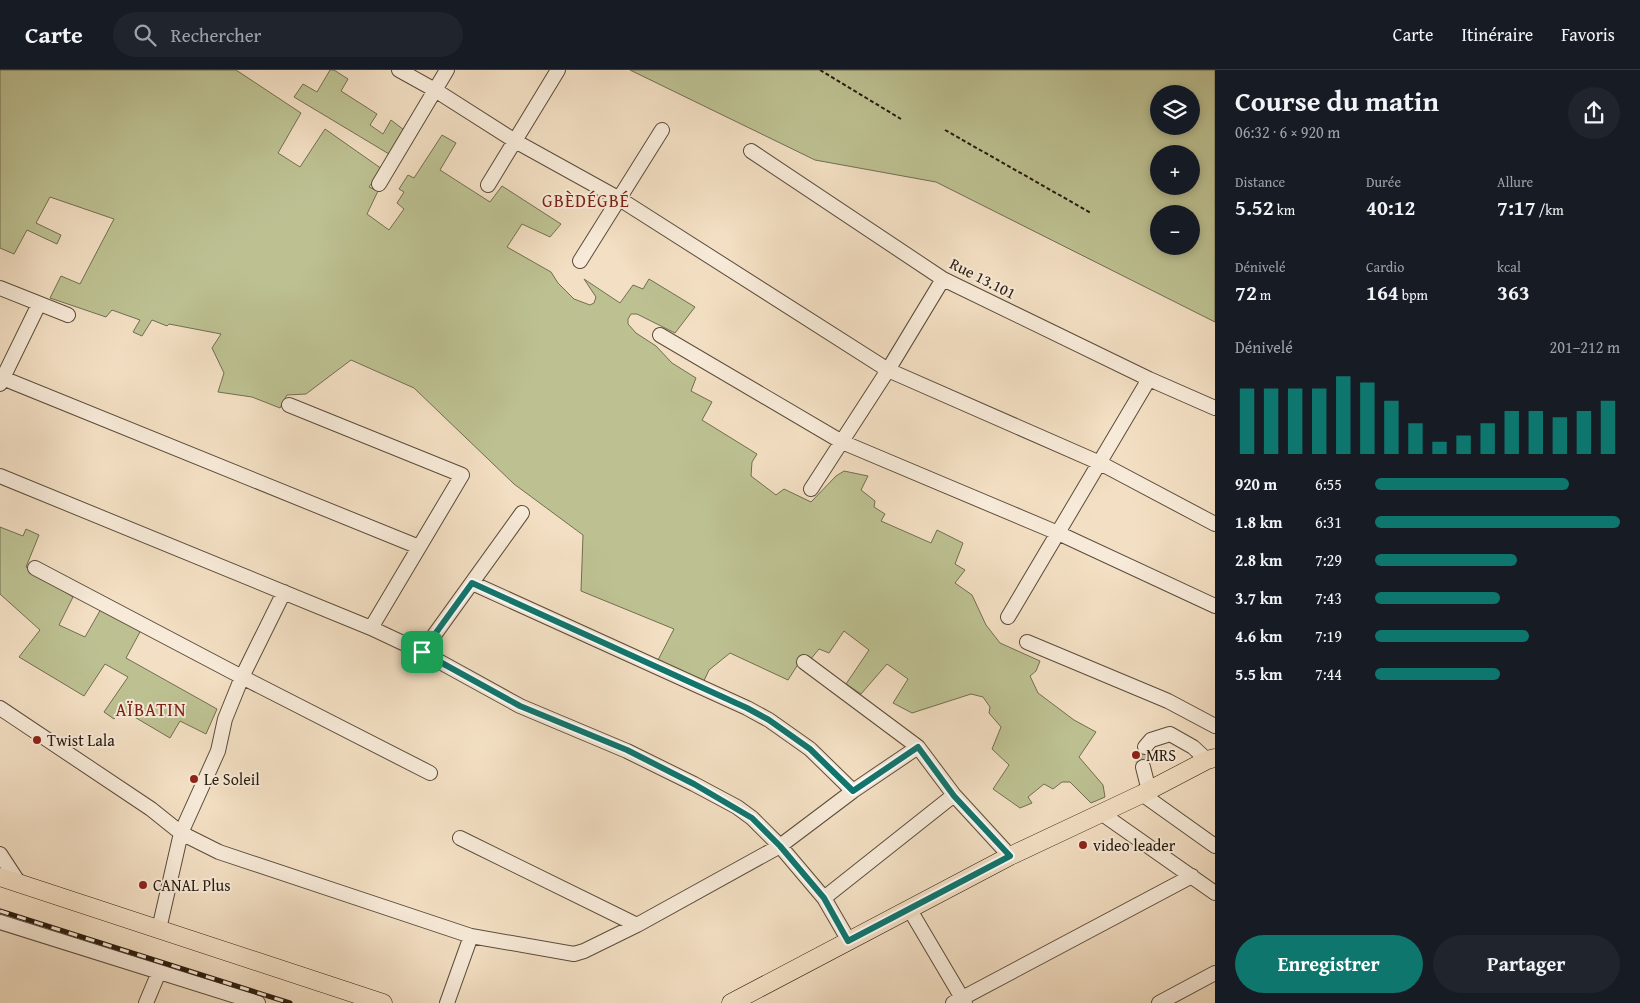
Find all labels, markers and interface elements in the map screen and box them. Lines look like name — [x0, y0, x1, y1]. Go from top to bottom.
search box — [113, 12, 463, 57]
text: Carte — [25, 17, 83, 52]
icon: search — [131, 21, 159, 49]
text: Rechercher — [171, 21, 261, 49]
text: Carte — [1393, 21, 1433, 48]
text: Itinéraire — [1461, 21, 1533, 48]
text: Favoris — [1561, 21, 1615, 48]
text: Course du matin — [1235, 80, 1439, 121]
map controls — [1150, 85, 1200, 255]
button: layers — [1150, 85, 1200, 135]
button: share — [1568, 87, 1620, 139]
text: 06:32 · 6 × 920 m — [1235, 120, 1340, 144]
button: + — [1150, 145, 1200, 195]
text: Distance — [1235, 172, 1285, 192]
text: Durée — [1366, 172, 1401, 192]
text: Allure — [1497, 172, 1533, 192]
district label: GBÈDÉGBÉ — [542, 187, 630, 214]
text: 5.52 — [1235, 192, 1274, 223]
text: 40:12 — [1366, 192, 1415, 223]
text: 7:17 — [1497, 192, 1536, 223]
text: km — [1274, 200, 1295, 220]
text: /km — [1536, 200, 1564, 220]
button: − — [1150, 205, 1200, 255]
street label: Rue 13.101 — [946, 251, 1020, 305]
text: Dénivelé — [1235, 257, 1286, 277]
text: Cardio — [1366, 257, 1404, 277]
text: kcal — [1497, 257, 1521, 277]
text: 72 — [1235, 277, 1257, 308]
text: 164 — [1366, 277, 1399, 308]
text: 363 — [1497, 277, 1530, 308]
text: m — [1257, 285, 1271, 305]
text: bpm — [1399, 285, 1428, 305]
text: Dénivelé — [1235, 335, 1293, 359]
text: 201–212 m — [1550, 335, 1620, 359]
text: 920 m — [1235, 472, 1277, 496]
text: 6:55 — [1315, 472, 1342, 496]
text: 1.8 km — [1235, 510, 1282, 534]
text: 6:31 — [1315, 510, 1342, 534]
text: 2.8 km — [1235, 548, 1282, 572]
text: 7:29 — [1315, 548, 1342, 572]
text: 3.7 km — [1235, 586, 1282, 610]
text: 7:43 — [1315, 586, 1342, 610]
text: 4.6 km — [1235, 624, 1282, 648]
text: 7:19 — [1315, 624, 1342, 648]
pin — [401, 631, 443, 673]
icon: arrive — [408, 638, 436, 666]
text: 5.5 km — [1235, 662, 1282, 686]
text: 7:44 — [1315, 662, 1342, 686]
district label: AÏBATIN — [115, 696, 187, 723]
place label: Twist Lala — [47, 728, 115, 752]
marker: Twist Lala — [31, 734, 43, 746]
place label: MRS — [1146, 743, 1176, 767]
marker: MRS — [1130, 749, 1142, 761]
place label: Le Soleil — [204, 767, 260, 791]
marker: Le Soleil — [188, 773, 200, 785]
place label: video leader — [1093, 833, 1176, 857]
marker: video leader — [1077, 839, 1089, 851]
place label: CANAL Plus — [153, 873, 231, 897]
marker: CANAL Plus — [137, 879, 149, 891]
button: Enregistrer — [1235, 935, 1423, 993]
button: Partager — [1433, 935, 1620, 993]

